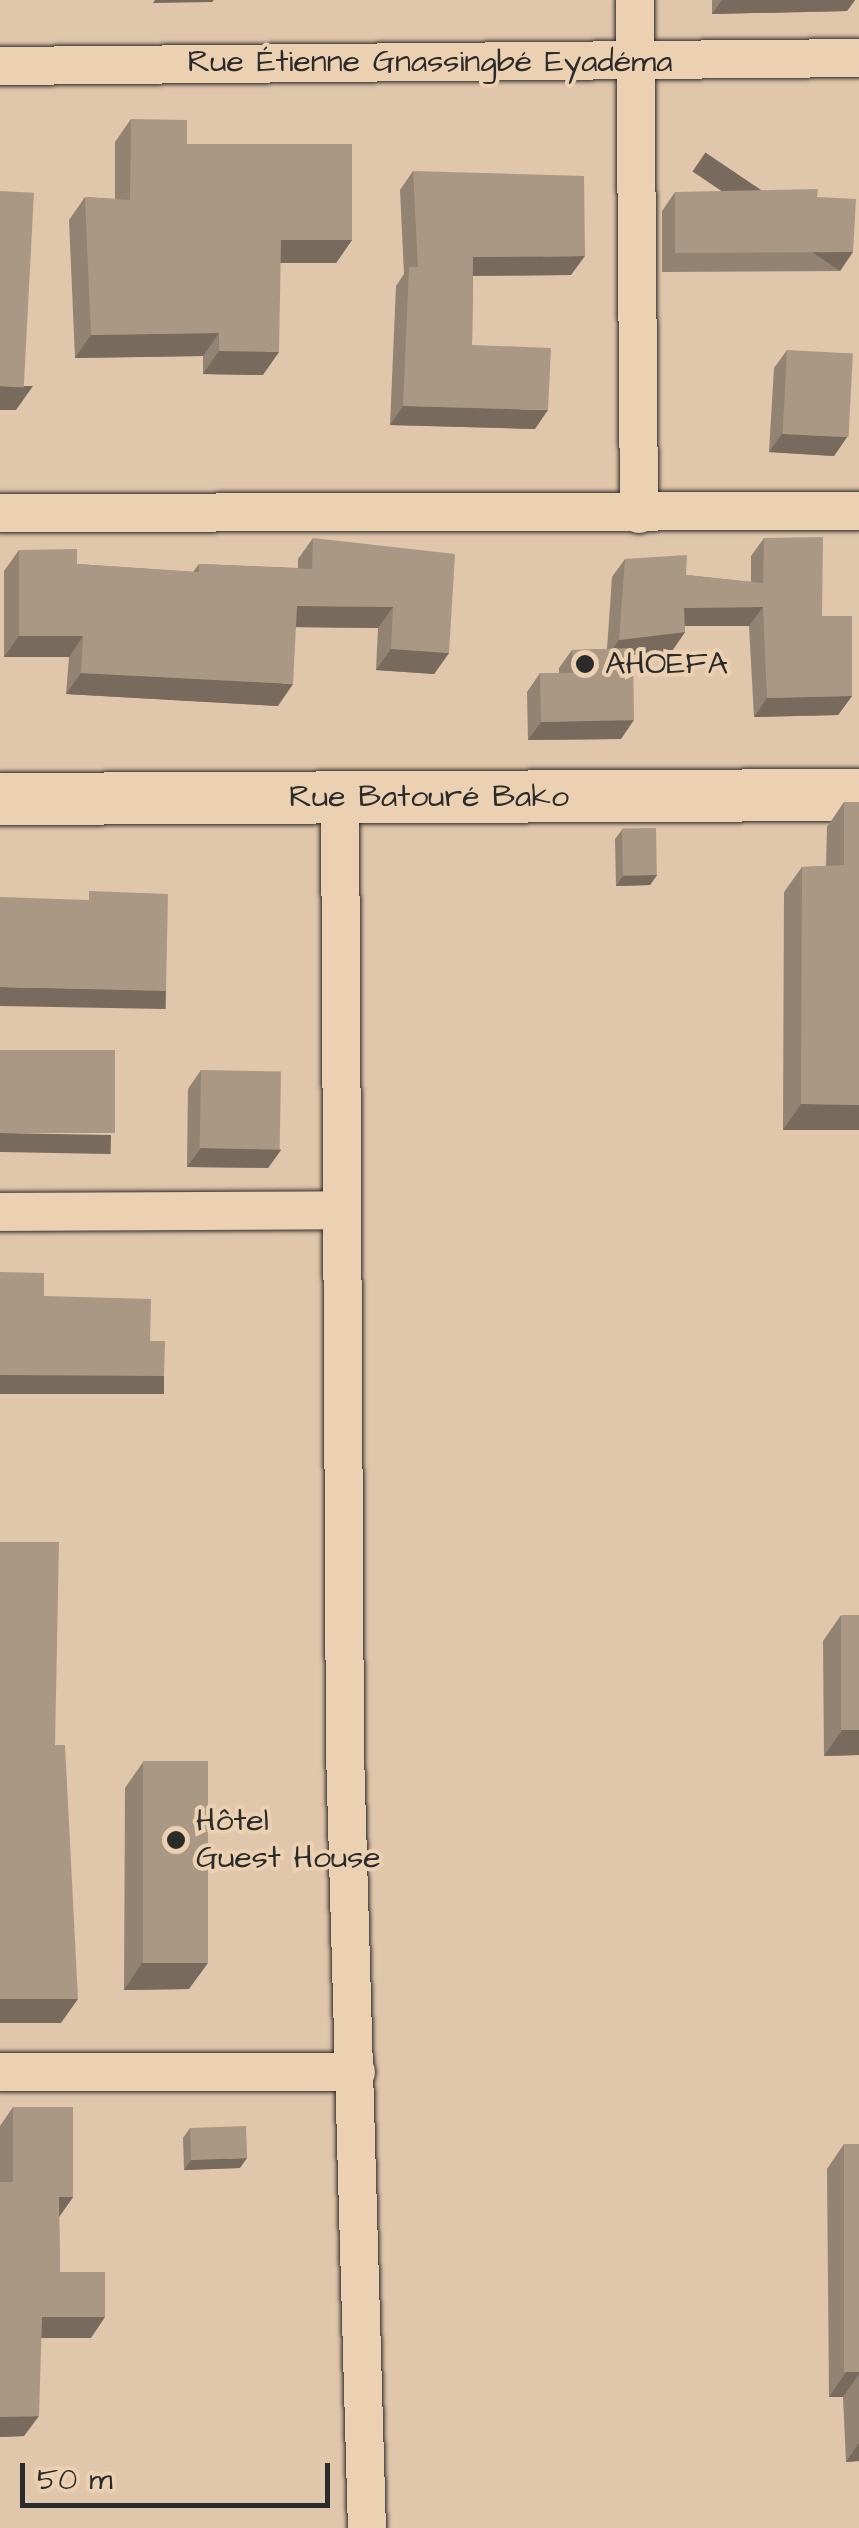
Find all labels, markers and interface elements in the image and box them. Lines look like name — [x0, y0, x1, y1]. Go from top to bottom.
street label: Rue Étienne Gnassingbé Eyadéma — [187, 43, 673, 81]
place label: AHOEFA — [605, 645, 728, 683]
marker: AHOEFA — [574, 653, 596, 675]
street label: Rue Batouré Bako — [289, 778, 569, 816]
place label: Hôtel Guest House — [196, 1803, 381, 1878]
marker: Hôtel Guest House — [165, 1829, 187, 1851]
scale bar — [25, 2443, 335, 2505]
text: 50 m — [37, 2459, 113, 2501]

